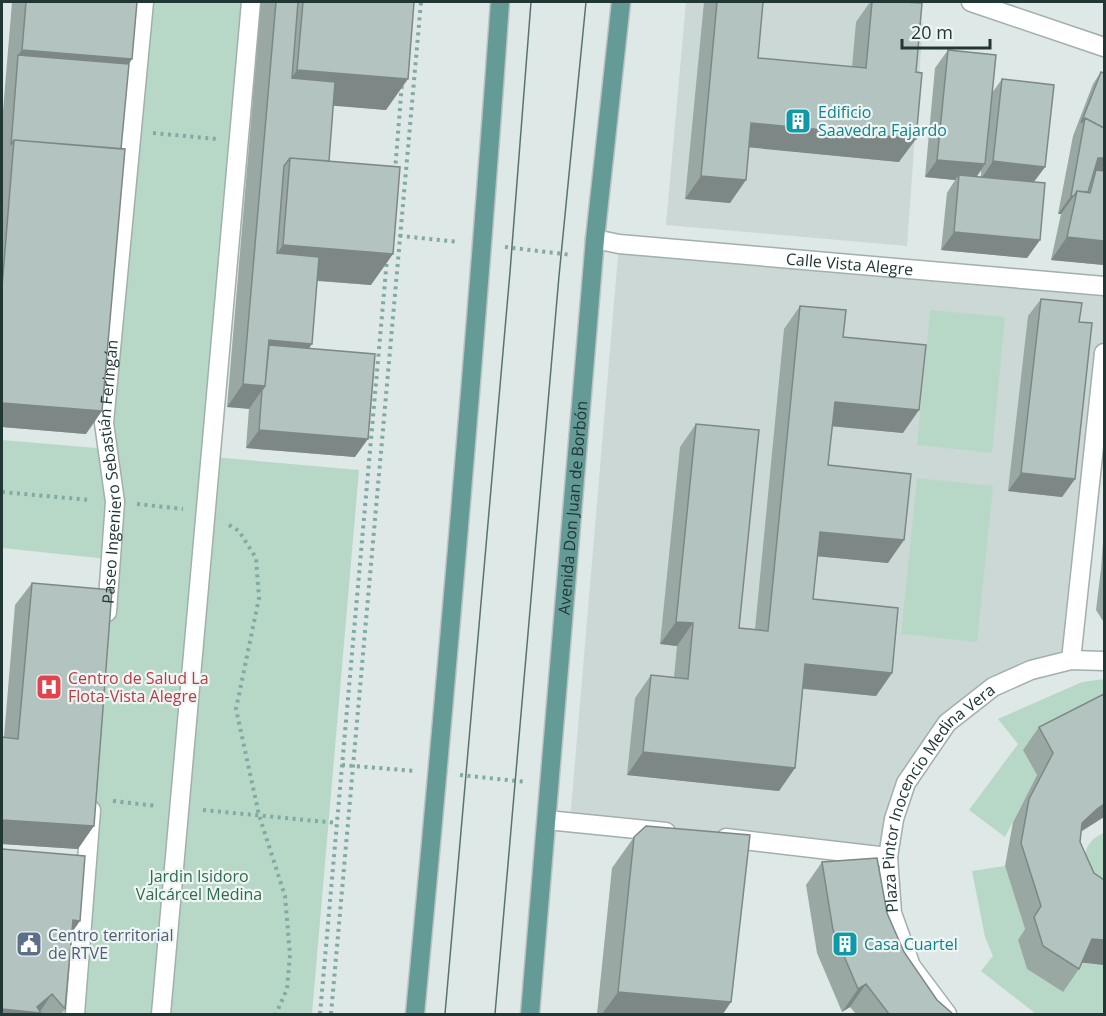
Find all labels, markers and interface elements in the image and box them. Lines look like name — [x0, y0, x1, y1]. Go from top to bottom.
scale bar — [902, 12, 990, 50]
text: 20 m — [911, 20, 953, 44]
place label: Edificio Saavedra Fajardo — [818, 101, 947, 141]
building icon: Edificio Saavedra Fajardo — [783, 106, 813, 136]
street label: Calle Vista Alegre — [785, 248, 914, 280]
street label: Paseo Ingeniero Sebastián Feringán — [93, 339, 126, 605]
street label: Avenida Don Juan de Borbón — [553, 400, 592, 616]
place label: Centro de Salud La Flota-Vista Alegre — [68, 667, 209, 707]
hospital icon: Centro de Salud La Flota-Vista Alegre — [34, 672, 64, 702]
street label: Plaza Pintor Inocencio Medina Vera — [877, 679, 999, 913]
park label: Jardin Isidoro Valcárcel Medina — [136, 865, 262, 905]
place label: Centro territorial de RTVE — [48, 924, 174, 964]
public building icon: Centro territorial de RTVE — [14, 929, 44, 959]
building icon: Casa Cuartel — [830, 929, 860, 959]
place label: Casa Cuartel — [864, 933, 958, 955]

